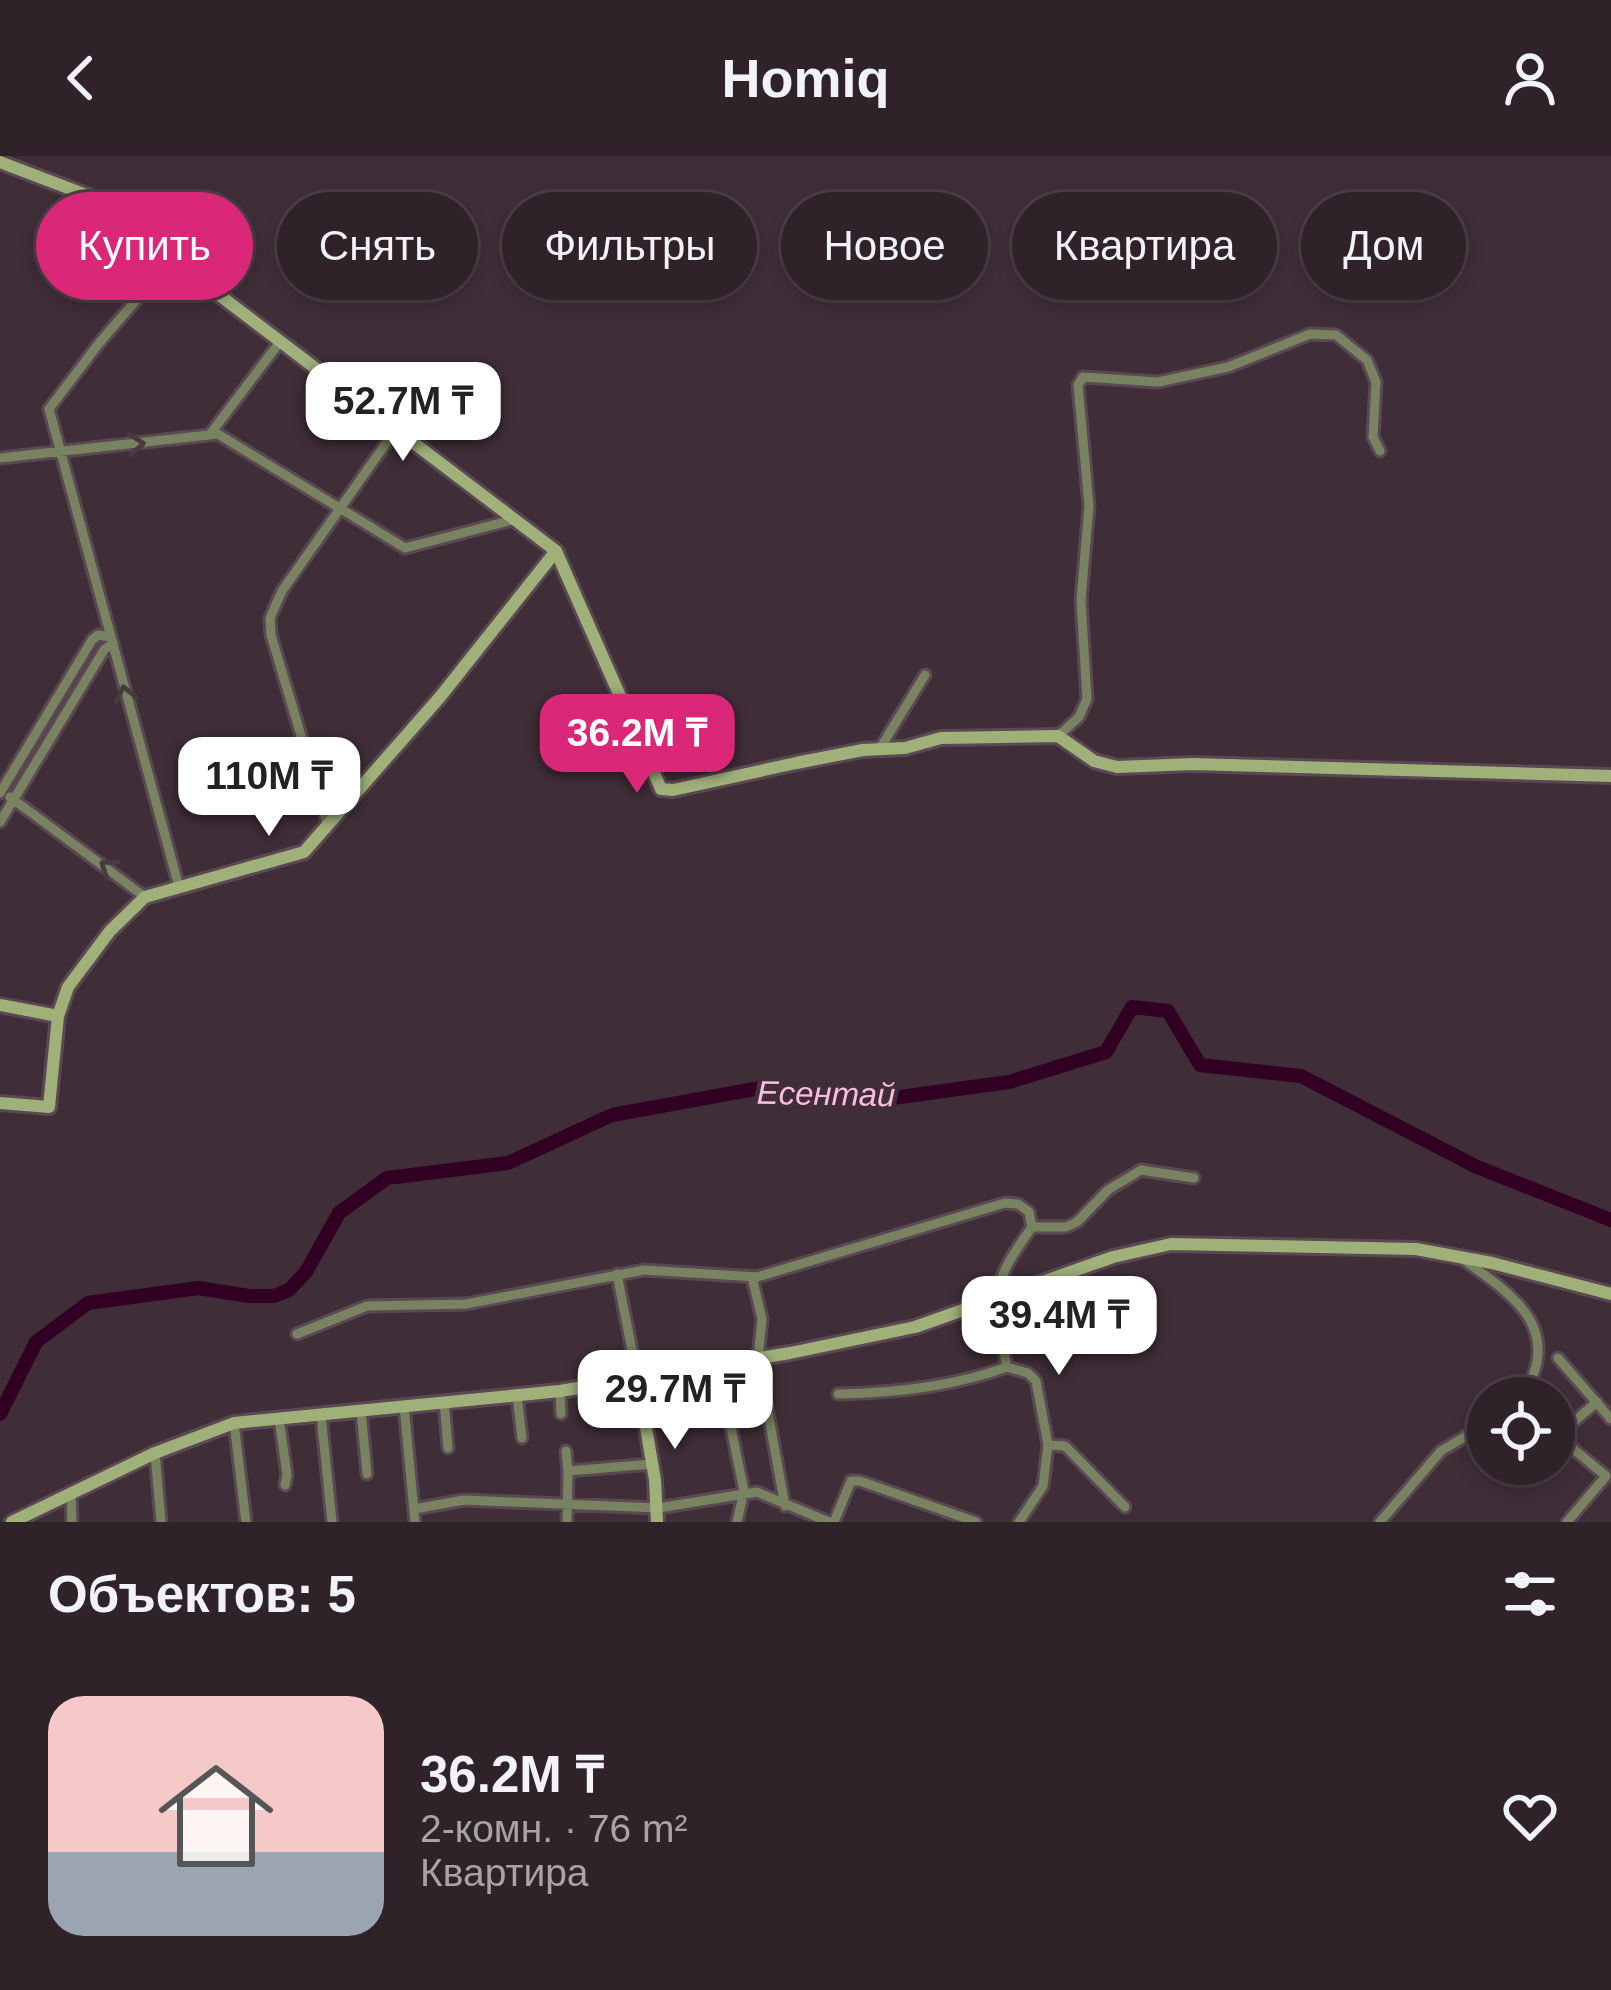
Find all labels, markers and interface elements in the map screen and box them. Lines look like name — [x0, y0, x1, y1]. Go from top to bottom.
icon: back — [48, 45, 114, 111]
icon: person — [1497, 45, 1563, 111]
text: Homiq — [722, 48, 890, 108]
chip: Купить — [36, 192, 253, 300]
chip: Снять — [277, 192, 478, 300]
chip: Фильтры — [502, 192, 757, 300]
chip: Новое — [781, 192, 988, 300]
chip: Квартира — [1012, 192, 1277, 300]
chip: Дом — [1301, 192, 1466, 300]
pin: 52.7M ₸ — [292, 362, 514, 464]
text: 52.7M ₸ — [333, 379, 473, 422]
one-way arrow — [126, 431, 146, 457]
one-way arrow — [114, 684, 139, 704]
pin: 36.2M ₸ — [526, 694, 748, 796]
text: 36.2M ₸ — [567, 711, 707, 754]
pin: 110M ₸ — [171, 737, 367, 839]
text: 110M ₸ — [205, 754, 333, 797]
one-way arrow — [99, 859, 121, 881]
water label: Есентай — [756, 1074, 896, 1113]
pin: 39.4M ₸ — [948, 1276, 1170, 1378]
text: 39.4M ₸ — [989, 1293, 1129, 1336]
pin: 29.7M ₸ — [564, 1350, 786, 1452]
text: 29.7M ₸ — [605, 1367, 745, 1410]
map controls — [1467, 1377, 1575, 1485]
button: locate — [1467, 1377, 1575, 1485]
icon: filters — [1497, 1561, 1563, 1627]
text: Объектов: 5 — [48, 1566, 356, 1623]
icon: home — [144, 1744, 288, 1888]
text: 36.2M ₸ — [420, 1746, 604, 1803]
icon: heart — [1497, 1783, 1563, 1849]
text: 2-комн. · 76 m² — [420, 1807, 687, 1850]
text: Квартира — [420, 1851, 589, 1894]

